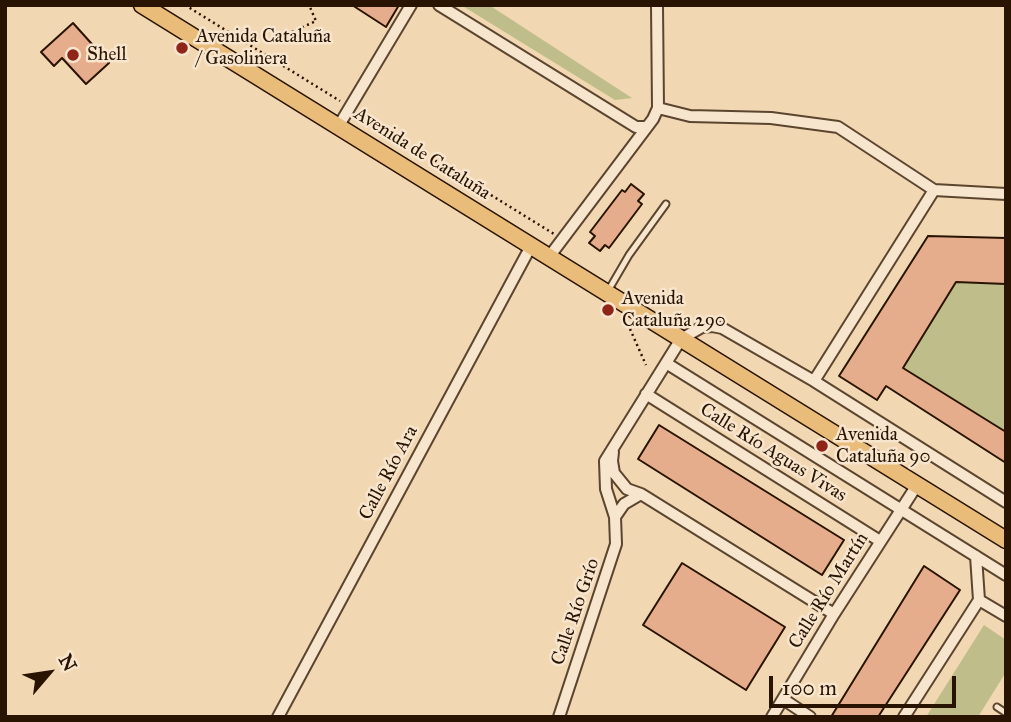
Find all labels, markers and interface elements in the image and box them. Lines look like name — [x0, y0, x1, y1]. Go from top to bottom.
place label: Avenida Cataluña / Gasolinera — [196, 26, 331, 70]
marker: Avenida Cataluña / Gasolinera — [174, 40, 190, 56]
place label: Shell — [87, 44, 127, 66]
marker: Shell — [65, 47, 81, 63]
street label: Avenida de Cataluña — [350, 103, 494, 205]
place label: Avenida Cataluña 290 — [622, 288, 726, 332]
marker: Avenida Cataluña 290 — [600, 302, 616, 318]
street label: Calle Río Aguas Vivas — [695, 399, 851, 507]
street label: Calle Río Ara — [355, 422, 423, 524]
place label: Avenida Cataluña 90 — [836, 424, 931, 468]
marker: Avenida Cataluña 90 — [814, 438, 830, 454]
street label: Calle Río Martín — [784, 529, 874, 653]
street label: Calle Río Grío — [547, 556, 605, 668]
north arrow — [14, 638, 84, 708]
text: N — [54, 650, 82, 675]
scale bar — [773, 662, 960, 706]
text: 100 m — [782, 675, 837, 701]

